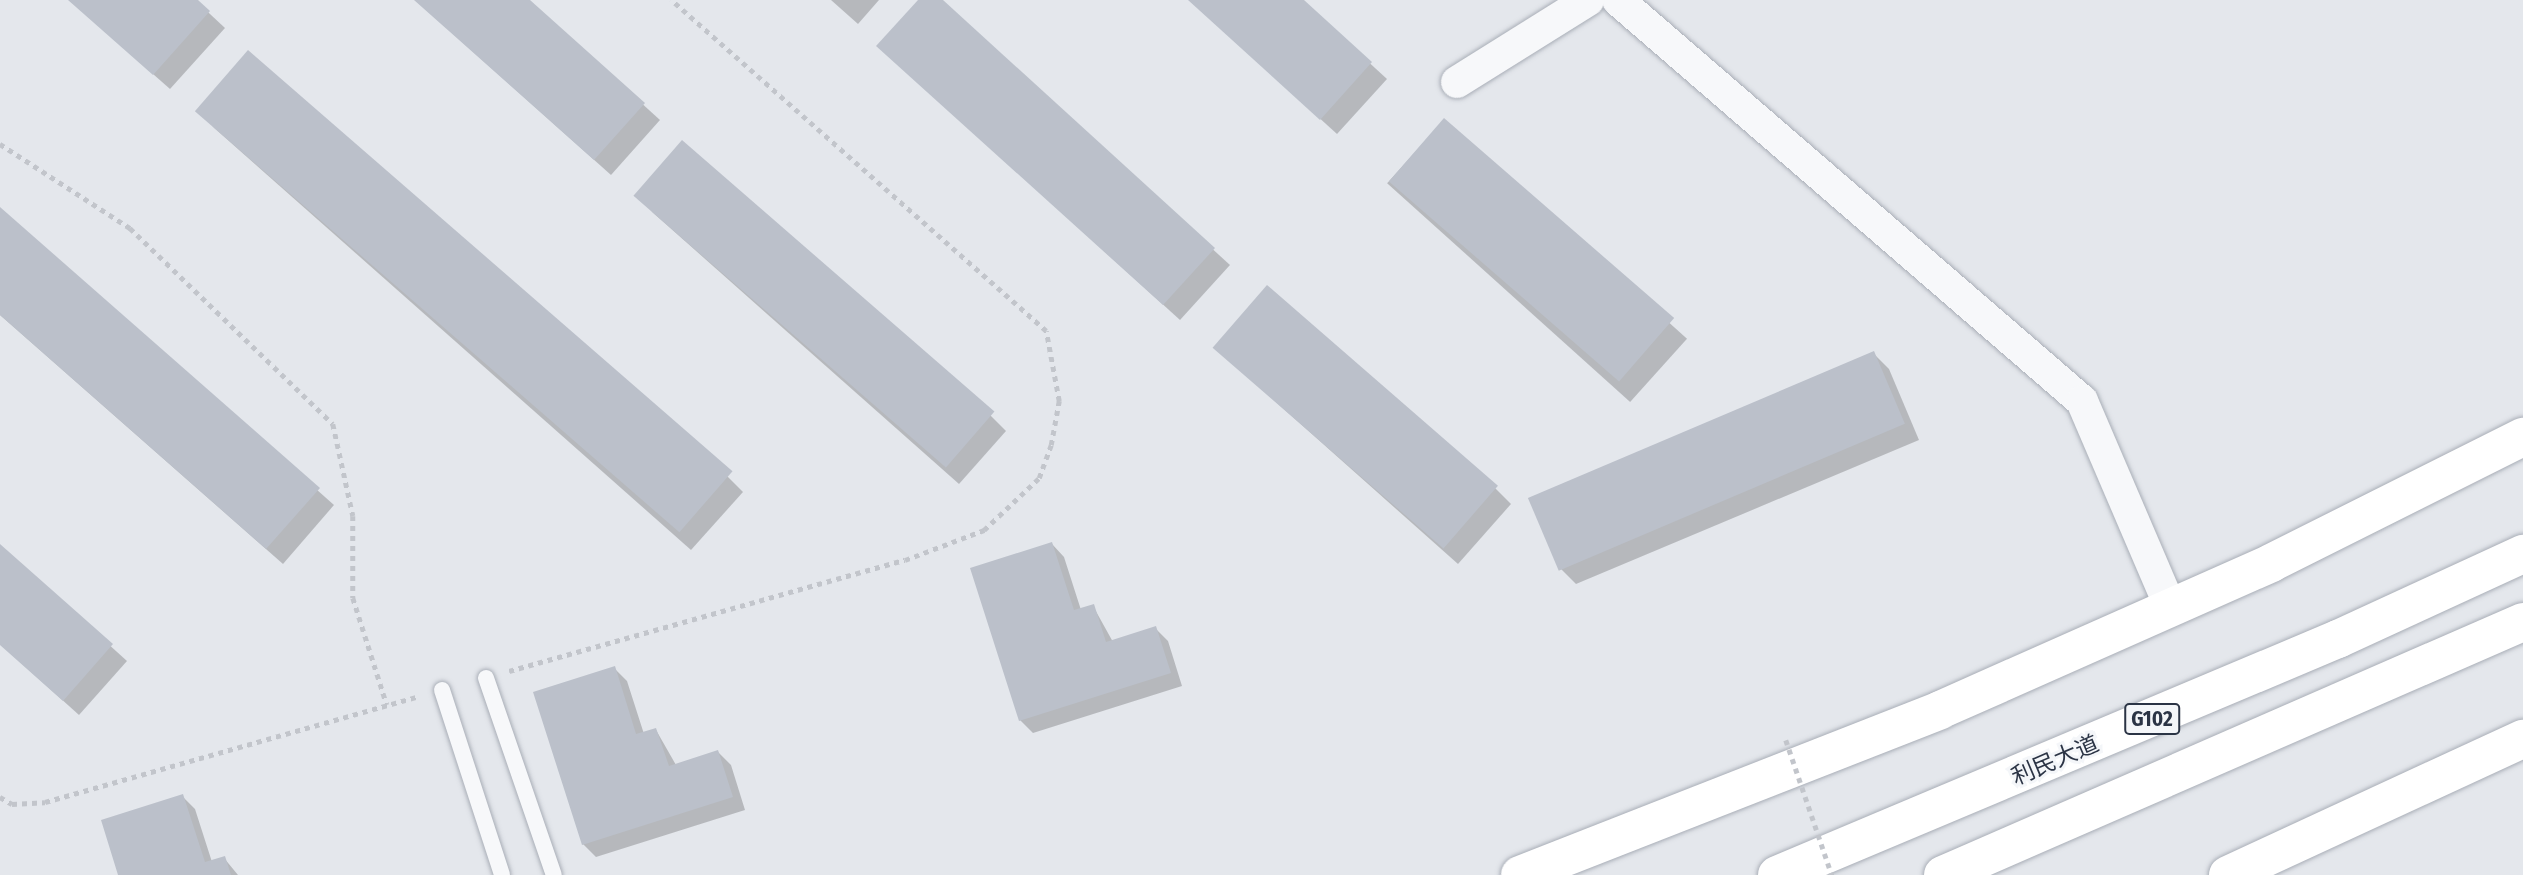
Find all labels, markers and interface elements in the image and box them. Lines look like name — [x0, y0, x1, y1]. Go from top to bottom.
road number: G102 — [2124, 702, 2180, 736]
street label: 利民大道 — [2007, 729, 2103, 791]

